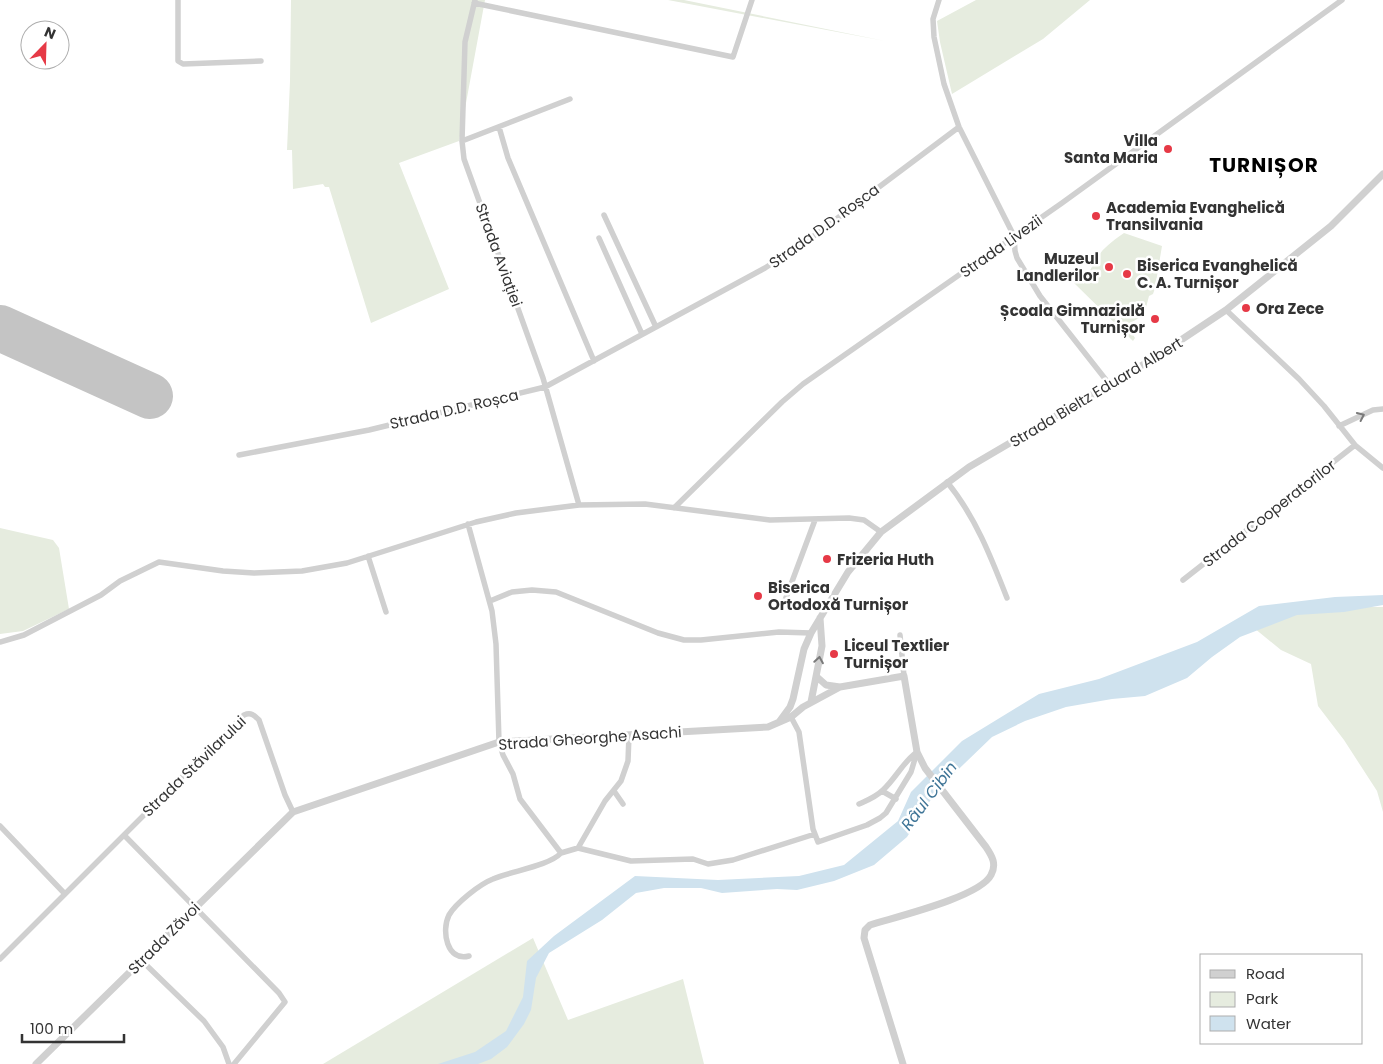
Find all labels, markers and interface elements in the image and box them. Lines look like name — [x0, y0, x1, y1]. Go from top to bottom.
north arrow — [20, 20, 70, 70]
text: N — [41, 22, 59, 44]
place label: Villa Santa Maria — [1064, 130, 1158, 168]
marker: Villa Santa Maria — [1162, 143, 1174, 155]
district label: TURNIȘOR — [1209, 151, 1319, 179]
street label: Strada D.D. Roșca — [765, 179, 883, 273]
place label: Academia Evanghelică Transilvania — [1106, 197, 1285, 235]
street label: Strada Aviației — [471, 200, 527, 310]
street label: Strada Livezii — [955, 210, 1047, 282]
marker: Academia Evanghelică Transilvania — [1090, 210, 1102, 222]
place label: Muzeul Landlerilor — [1016, 248, 1100, 286]
place label: Biserica Evanghelică C. A. Turnișor — [1137, 255, 1298, 294]
marker: Muzeul Landlerilor — [1103, 261, 1115, 273]
marker: Biserica Evanghelică C. A. Turnișor — [1121, 268, 1133, 280]
place label: Ora Zece — [1256, 298, 1324, 319]
place label: Școala Gimnazială Turnișor — [1000, 300, 1146, 339]
marker: Ora Zece — [1240, 302, 1252, 314]
marker: Școala Gimnazială Turnișor — [1149, 313, 1161, 325]
street label: Strada Bieltz Eduard Albert — [1006, 332, 1186, 452]
street label: Strada D.D. Roșca — [388, 384, 520, 434]
one-way arrow — [1356, 411, 1365, 422]
street label: Strada Cooperatorilor — [1198, 454, 1340, 572]
place label: Frizeria Huth — [837, 549, 934, 570]
marker: Frizeria Huth — [821, 553, 833, 565]
place label: Biserica Ortodoxă Turnișor — [768, 577, 909, 616]
marker: Biserica Ortodoxă Turnișor — [752, 590, 764, 602]
place label: Liceul Textlier Turnișor — [844, 635, 950, 674]
marker: Liceul Textlier Turnișor — [828, 648, 840, 660]
one-way arrow — [814, 656, 824, 665]
street label: Strada Stăvilarului — [137, 711, 251, 821]
street label: Strada Gheorghe Asachi — [498, 721, 682, 755]
water label: Râul Cibin — [896, 757, 962, 835]
street label: Strada Zăvoi — [123, 897, 205, 979]
legend — [1200, 954, 1363, 1044]
text: Road — [1246, 963, 1285, 984]
text: Park — [1246, 988, 1278, 1009]
scale bar — [22, 1012, 125, 1044]
text: Water — [1246, 1013, 1292, 1034]
text: 100 m — [30, 1018, 73, 1039]

